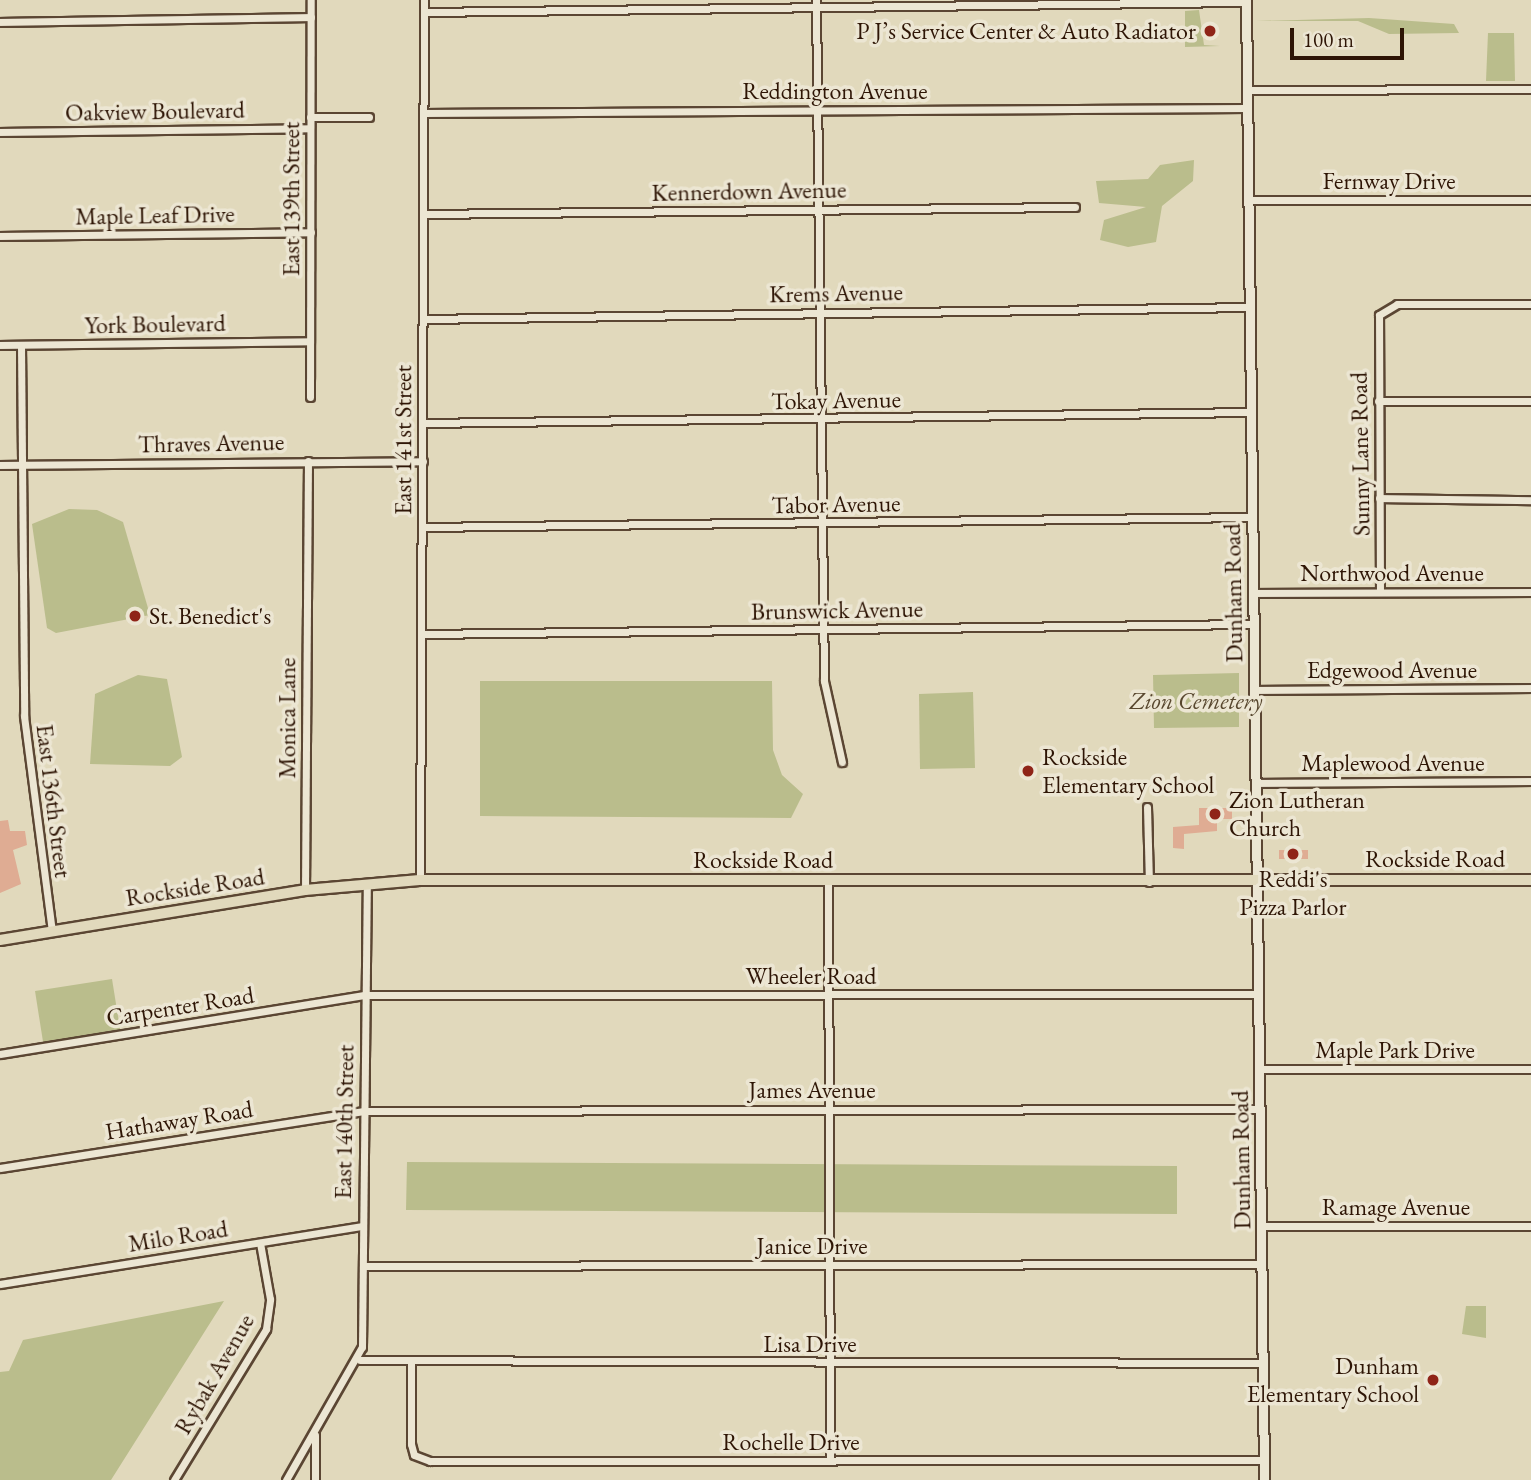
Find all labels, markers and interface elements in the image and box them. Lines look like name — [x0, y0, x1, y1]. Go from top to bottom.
scale bar — [1293, 14, 1407, 58]
place label: P J’s Service Center & Auto Radiator — [856, 17, 1196, 45]
marker: P J’s Service Center & Auto Radiator — [1202, 23, 1218, 39]
text: 100 m — [1303, 26, 1354, 53]
street label: Reddington Avenue — [742, 77, 928, 105]
street label: Oakview Boulevard — [65, 95, 245, 127]
street label: East 139th Street — [277, 122, 305, 276]
street label: Fernway Drive — [1322, 167, 1456, 195]
street label: Kennerdown Avenue — [651, 175, 847, 207]
street label: Maple Leaf Drive — [75, 199, 235, 231]
street label: Krems Avenue — [769, 277, 903, 309]
street label: York Boulevard — [84, 308, 226, 340]
street label: East 141st Street — [389, 365, 417, 515]
street label: Sunny Lane Road — [1344, 372, 1376, 536]
street label: Tokay Avenue — [771, 384, 901, 416]
street label: Thraves Avenue — [138, 427, 284, 459]
street label: Tabor Avenue — [771, 488, 901, 520]
street label: Dunham Road — [1217, 523, 1249, 663]
street label: Northwood Avenue — [1300, 559, 1484, 587]
street label: Brunswick Avenue — [751, 594, 923, 626]
place label: St. Benedict's — [149, 602, 271, 630]
marker: St. Benedict's — [127, 608, 143, 624]
street label: Edgewood Avenue — [1307, 656, 1477, 684]
street label: Monica Lane — [273, 658, 301, 778]
park label: Zion Cemetery — [1130, 687, 1262, 715]
street label: East 136th Street — [30, 723, 78, 879]
place label: Rockside Elementary School — [1042, 743, 1214, 799]
street label: Maplewood Avenue — [1301, 749, 1485, 777]
marker: Rockside Elementary School — [1020, 763, 1036, 779]
place label: Zion Lutheran Church — [1229, 786, 1365, 842]
marker: Zion Lutheran Church — [1207, 806, 1223, 822]
street label: Rockside Road — [1365, 845, 1505, 873]
street label: Rockside Road — [693, 846, 833, 874]
marker: Reddi's Pizza Parlor — [1285, 846, 1301, 862]
street label: Rockside Road — [124, 862, 266, 912]
place label: Reddi's Pizza Parlor — [1240, 865, 1346, 921]
street label: Wheeler Road — [746, 962, 876, 990]
street label: Carpenter Road — [104, 980, 256, 1032]
street label: Maple Park Drive — [1315, 1036, 1475, 1064]
street label: East 140th Street — [328, 1044, 360, 1200]
street label: James Avenue — [748, 1076, 876, 1104]
street label: Dunham Road — [1225, 1090, 1257, 1230]
street label: Hathaway Road — [103, 1094, 255, 1146]
street label: Ramage Avenue — [1322, 1193, 1470, 1221]
street label: Milo Road — [126, 1214, 230, 1258]
street label: Janice Drive — [757, 1232, 867, 1260]
street label: Rybak Avenue — [168, 1309, 260, 1439]
street label: Lisa Drive — [763, 1330, 857, 1358]
place label: Dunham Elementary School — [1247, 1352, 1419, 1408]
marker: Dunham Elementary School — [1425, 1372, 1441, 1388]
street label: Rochelle Drive — [722, 1428, 860, 1456]

